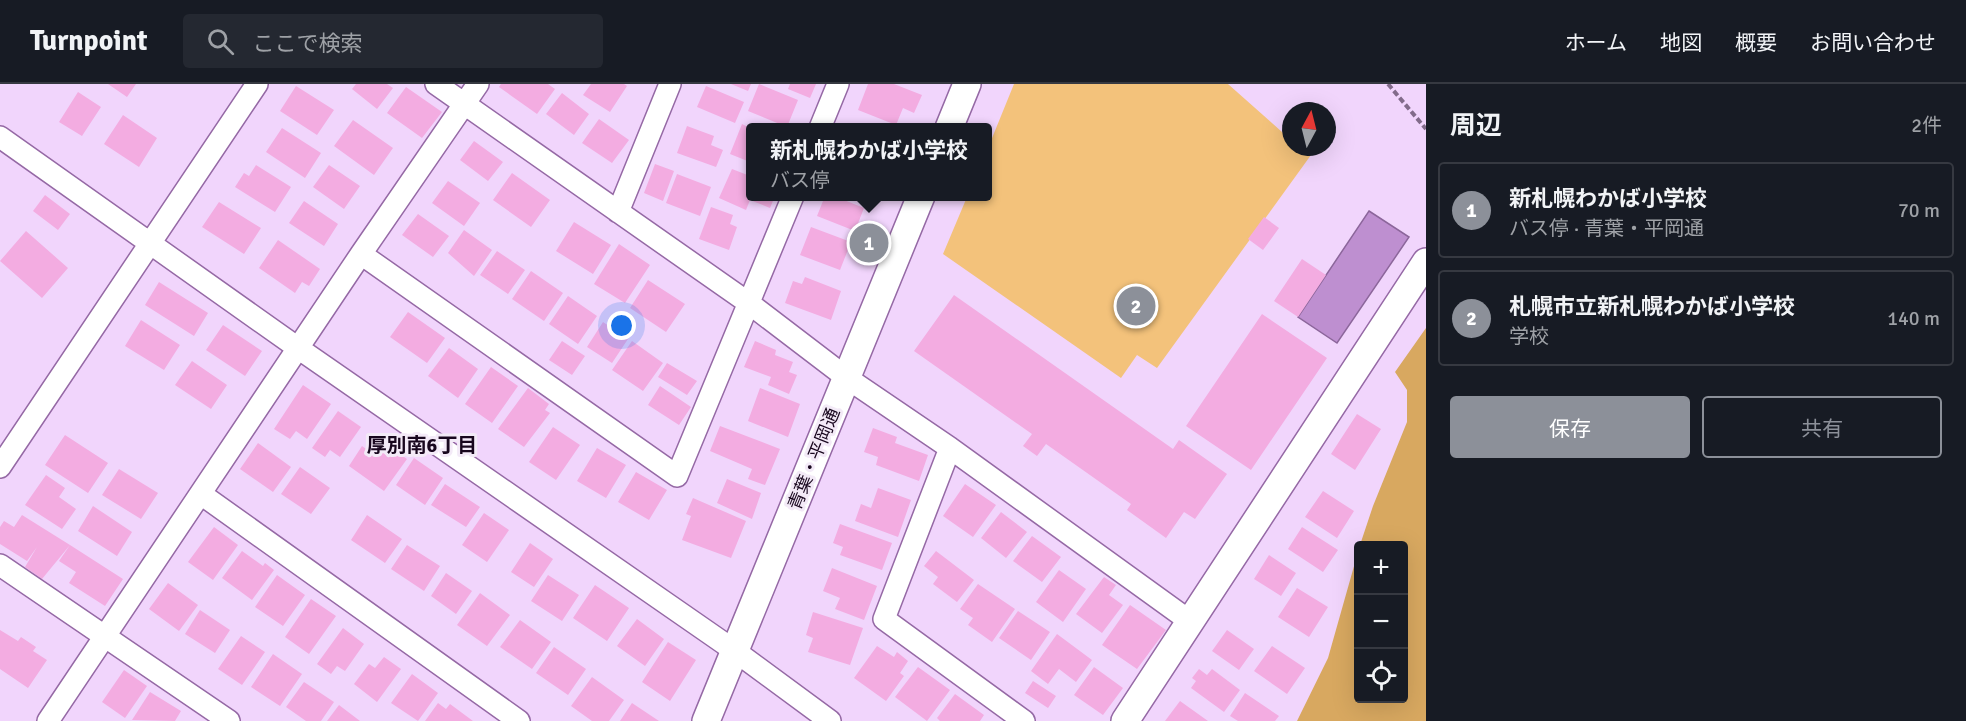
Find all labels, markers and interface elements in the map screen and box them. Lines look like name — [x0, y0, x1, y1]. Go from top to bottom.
search box — [183, 14, 603, 68]
text: Turnpoint — [30, 24, 147, 58]
icon: search — [204, 25, 237, 58]
text: ここで検索 — [252, 30, 362, 57]
text: ホーム — [1565, 30, 1627, 56]
text: 地図 — [1660, 30, 1702, 56]
text: 概要 — [1735, 30, 1777, 56]
text: お問い合わせ — [1810, 30, 1936, 56]
north arrow — [1282, 102, 1336, 156]
text: 周辺 — [1450, 110, 1502, 142]
text: 2件 — [1911, 113, 1942, 138]
popup — [746, 123, 992, 201]
text: 新札幌わかば小学校 — [770, 137, 968, 164]
text: バス停 — [770, 168, 830, 193]
text: 新札幌わかば小学校 — [1509, 185, 1707, 212]
text: 1 — [1466, 198, 1477, 223]
text: 70 m — [1898, 198, 1940, 223]
text: バス停 · 青葉・平岡通 — [1509, 216, 1704, 241]
pin: 1 — [850, 220, 888, 266]
pin: 2 — [1116, 284, 1156, 328]
text: 札幌市立新札幌わかば小学校 — [1509, 293, 1795, 320]
text: 2 — [1466, 306, 1477, 331]
text: 140 m — [1887, 306, 1940, 331]
your location — [607, 311, 636, 340]
text: 学校 — [1509, 324, 1549, 349]
button: 保存 — [1450, 396, 1690, 458]
button: 共有 — [1702, 396, 1942, 458]
street label: 青葉・平岡通 — [784, 405, 844, 513]
district label: 厚別南6丁目 — [367, 433, 477, 458]
map controls — [1354, 541, 1408, 703]
button: + — [1354, 541, 1408, 595]
button: − — [1354, 595, 1408, 649]
button: locate — [1354, 649, 1408, 703]

